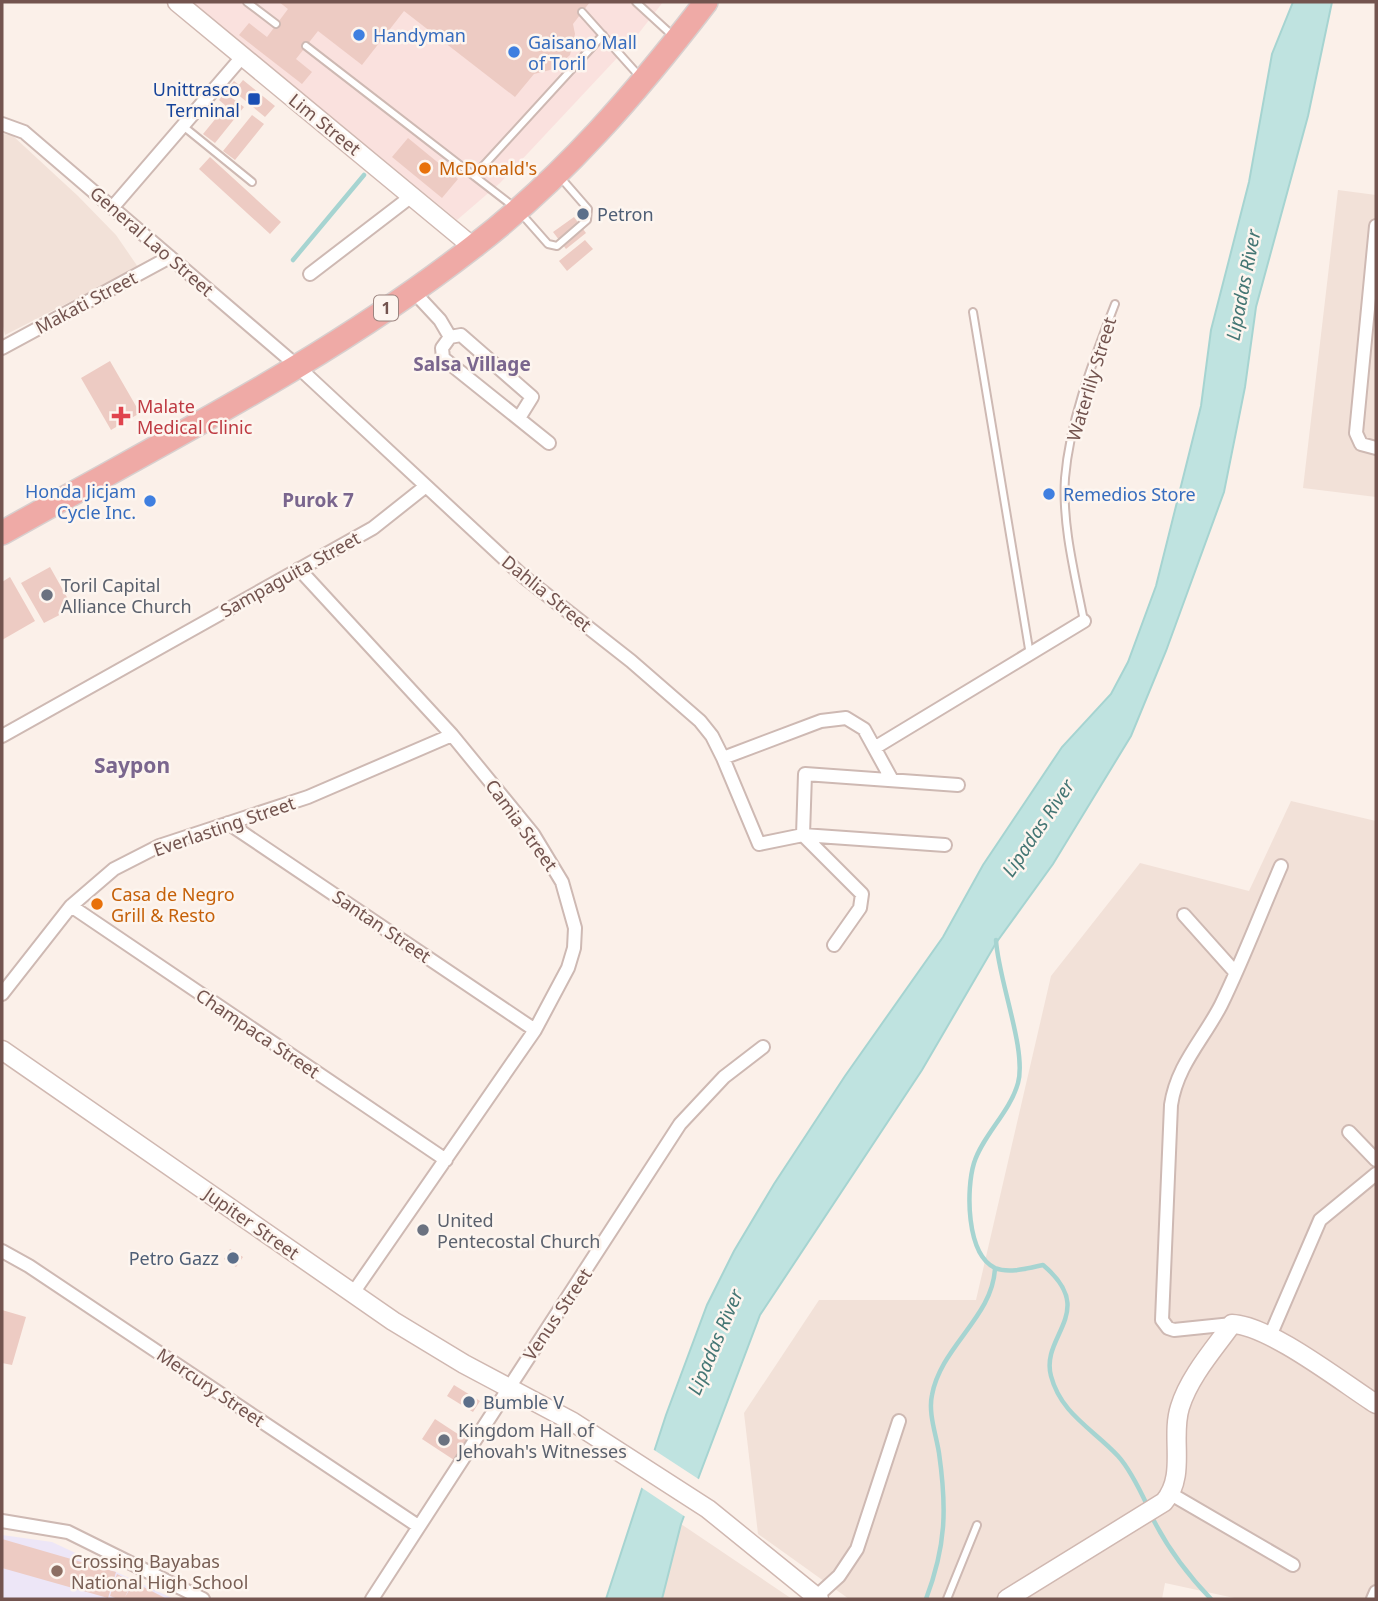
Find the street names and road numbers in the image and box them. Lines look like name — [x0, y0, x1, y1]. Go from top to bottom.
street label: Lim Street — [284, 88, 366, 161]
street label: General Lao Street — [85, 181, 219, 302]
street label: Makati Street — [31, 265, 142, 339]
road number: 1 — [374, 296, 398, 320]
street label: Waterlily Street — [1061, 314, 1121, 444]
street label: Sampaguita Street — [216, 525, 365, 622]
street label: Dahlia Street — [497, 549, 597, 637]
street label: Camia Street — [481, 774, 564, 876]
street label: Everlasting Street — [150, 790, 299, 861]
street label: Santan Street — [328, 884, 436, 968]
street label: Champaca Street — [191, 983, 325, 1084]
street label: Jupiter Street — [198, 1180, 305, 1265]
street label: Venus Street — [517, 1263, 597, 1365]
street label: Mercury Street — [153, 1342, 270, 1432]

